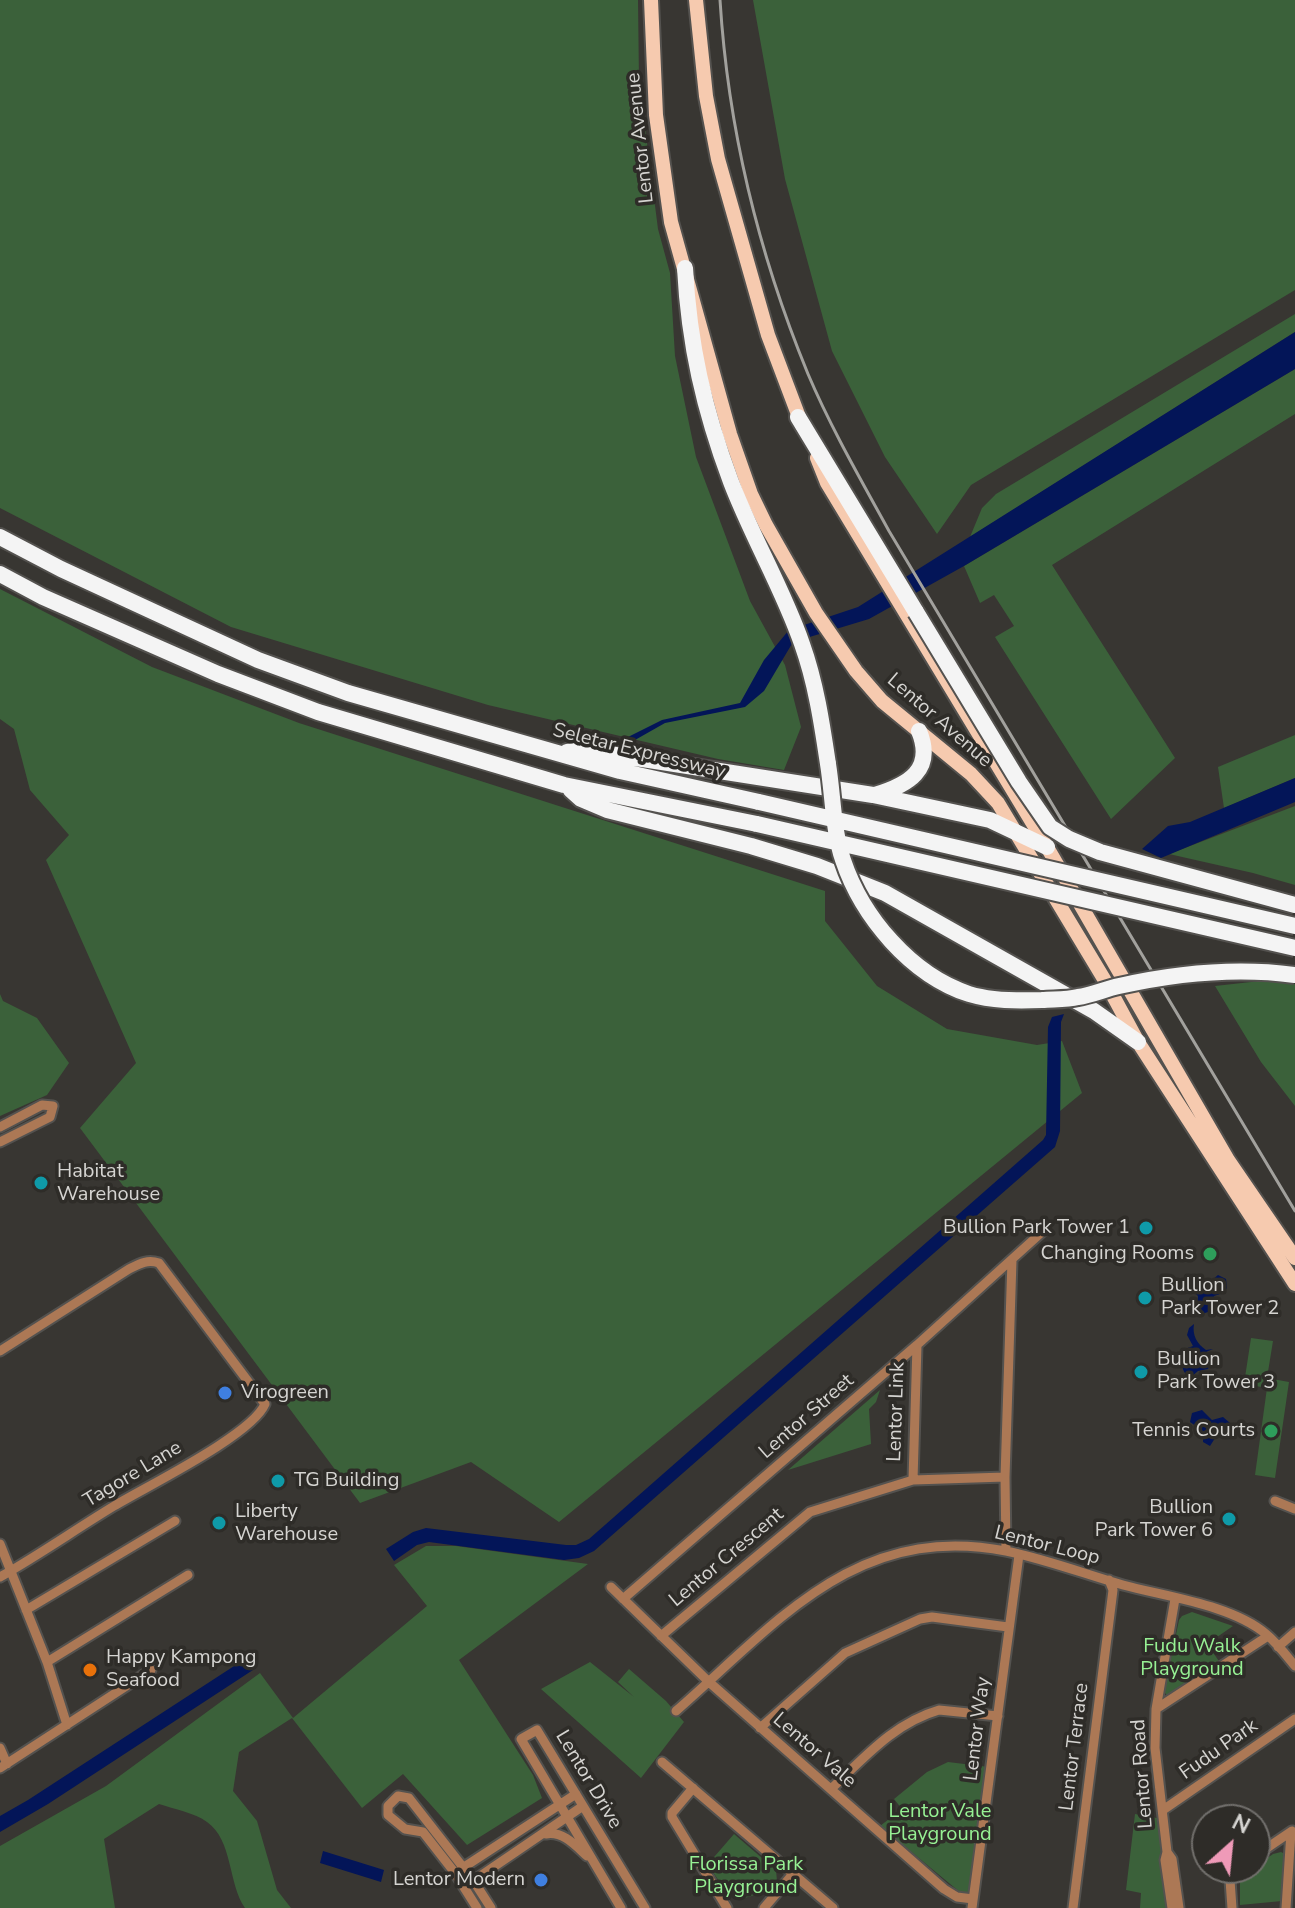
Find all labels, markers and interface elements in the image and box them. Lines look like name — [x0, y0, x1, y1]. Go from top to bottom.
street label: Lentor Avenue — [622, 72, 660, 204]
street label: Lentor Avenue — [882, 669, 996, 773]
street label: Seletar Expressway — [550, 719, 728, 785]
place label: Habitat Warehouse — [57, 1160, 160, 1207]
marker: Habitat Warehouse — [32, 1174, 50, 1192]
place label: Bullion Park Tower 1 — [943, 1216, 1130, 1240]
marker: Bullion Park Tower 1 — [1137, 1219, 1155, 1237]
place label: Changing Rooms — [1041, 1242, 1194, 1266]
marker: Changing Rooms — [1201, 1245, 1219, 1263]
place label: Bullion Park Tower 2 — [1161, 1274, 1279, 1321]
marker: Bullion Park Tower 2 — [1136, 1289, 1154, 1307]
place label: Bullion Park Tower 3 — [1157, 1348, 1275, 1395]
street label: Lentor Link — [883, 1362, 911, 1462]
marker: Bullion Park Tower 3 — [1132, 1363, 1150, 1381]
street label: Lentor Street — [755, 1369, 859, 1465]
place label: Virogreen — [241, 1381, 329, 1405]
marker: Virogreen — [216, 1384, 234, 1402]
place label: Tennis Courts — [1132, 1419, 1255, 1443]
marker: Tennis Courts — [1262, 1422, 1280, 1440]
street label: Tagore Lane — [80, 1436, 186, 1514]
place label: TG Building — [294, 1469, 399, 1493]
marker: TG Building — [269, 1472, 287, 1490]
place label: Bullion Park Tower 6 — [1095, 1496, 1213, 1543]
place label: Liberty Warehouse — [235, 1500, 338, 1547]
street label: Lentor Crescent — [665, 1503, 789, 1613]
marker: Bullion Park Tower 6 — [1220, 1510, 1238, 1528]
marker: Liberty Warehouse — [210, 1514, 228, 1532]
street label: Lentor Loop — [992, 1521, 1102, 1571]
park label: Fudu Walk Playground — [1140, 1635, 1244, 1682]
place label: Happy Kampong Seafood — [106, 1646, 256, 1693]
marker: Happy Kampong Seafood — [81, 1661, 99, 1679]
street label: Lentor Way — [960, 1676, 996, 1782]
street label: Lentor Terrace — [1055, 1682, 1095, 1812]
street label: Lentor Vale — [767, 1708, 861, 1794]
street label: Fudu Park — [1175, 1714, 1263, 1786]
street label: Lentor Road — [1127, 1718, 1159, 1830]
street label: Lentor Drive — [549, 1726, 627, 1834]
park label: Lentor Vale Playground — [888, 1800, 992, 1847]
north arrow — [1191, 1804, 1271, 1884]
text: N — [1227, 1807, 1255, 1842]
park label: Florissa Park Playground — [689, 1853, 803, 1900]
place label: Lentor Modern — [393, 1868, 525, 1892]
marker: Lentor Modern — [532, 1871, 550, 1889]

